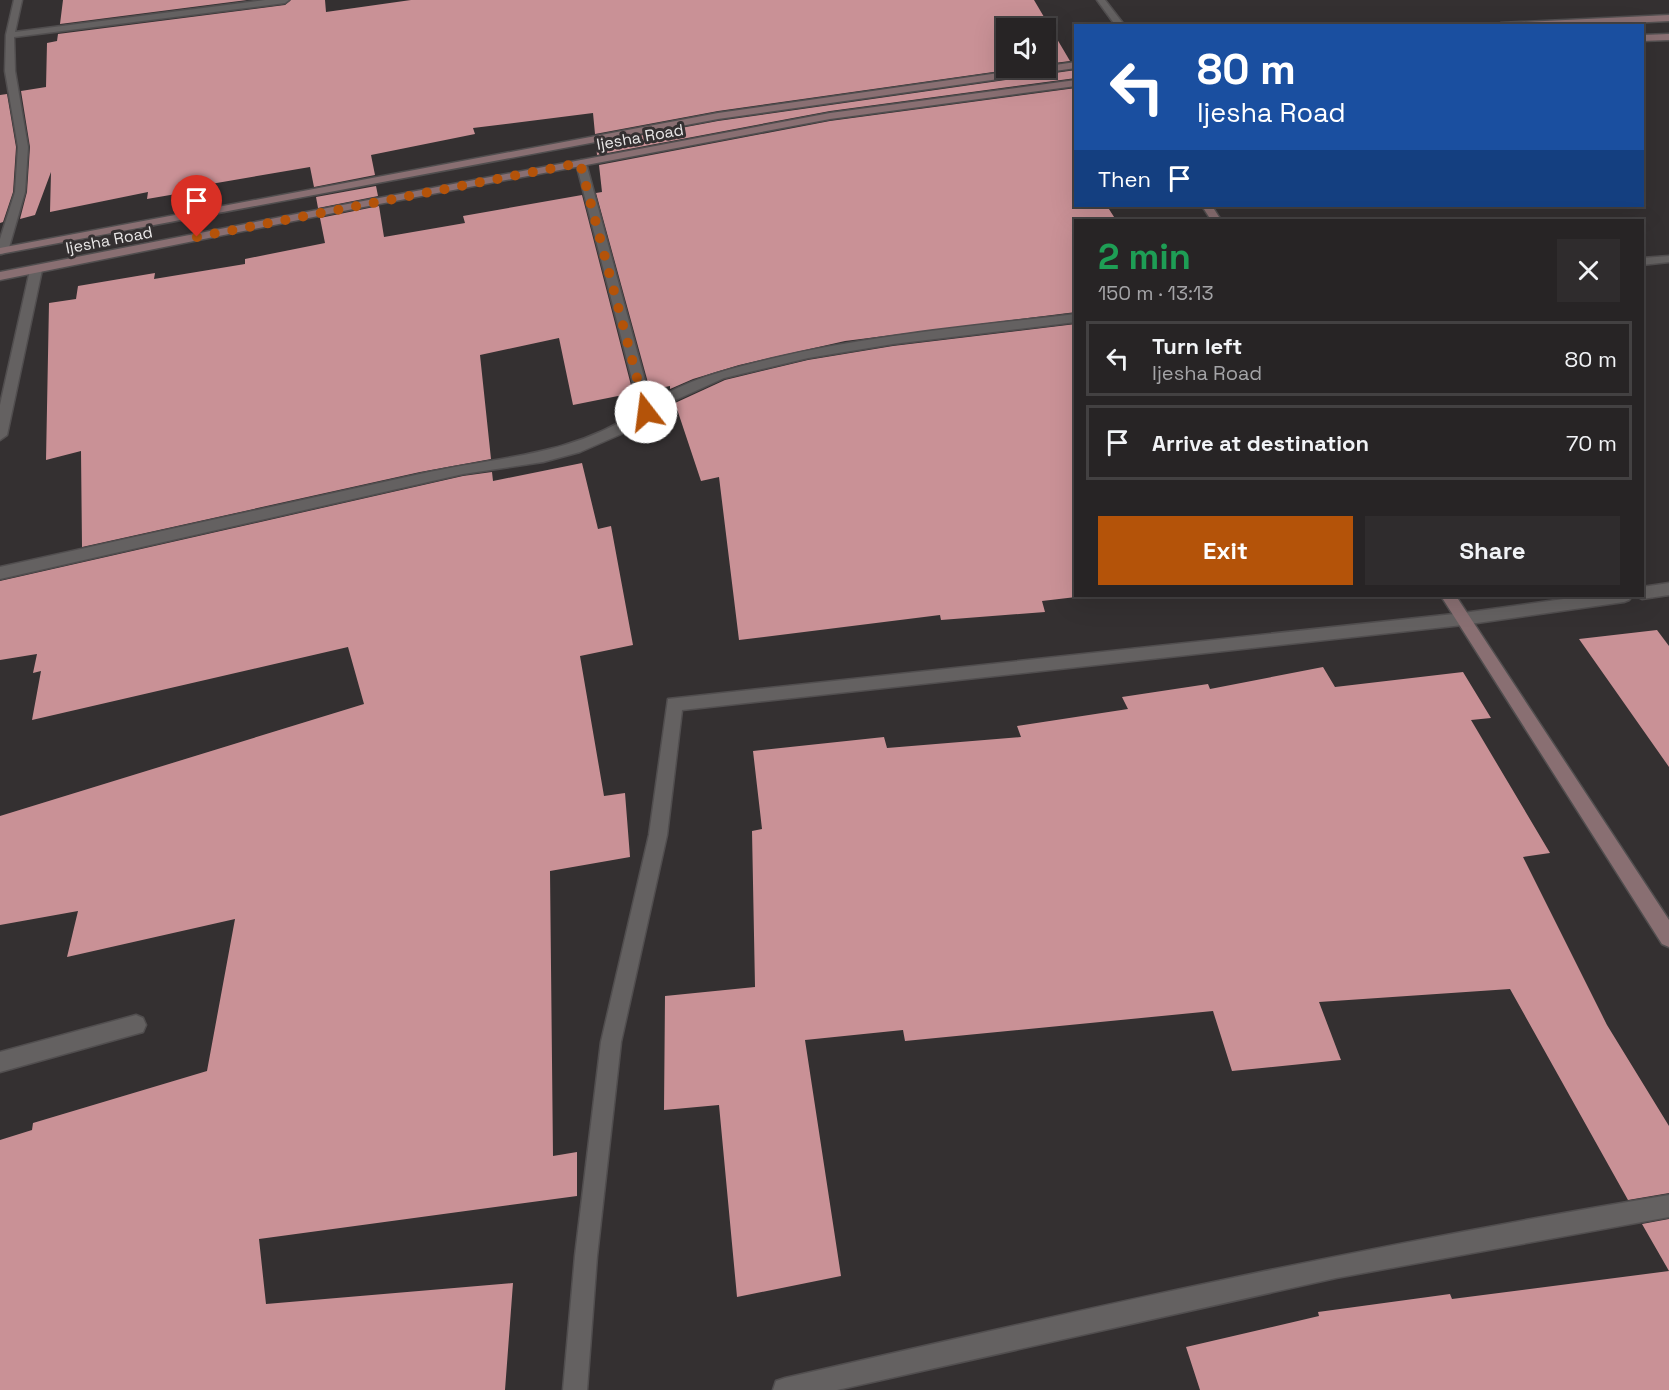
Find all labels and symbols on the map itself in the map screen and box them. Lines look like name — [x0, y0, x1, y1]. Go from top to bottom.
street label: Ijesha Road — [595, 119, 685, 155]
pin — [171, 175, 222, 237]
street label: Ijesha Road — [64, 221, 154, 259]
position arrow — [614, 380, 678, 444]

